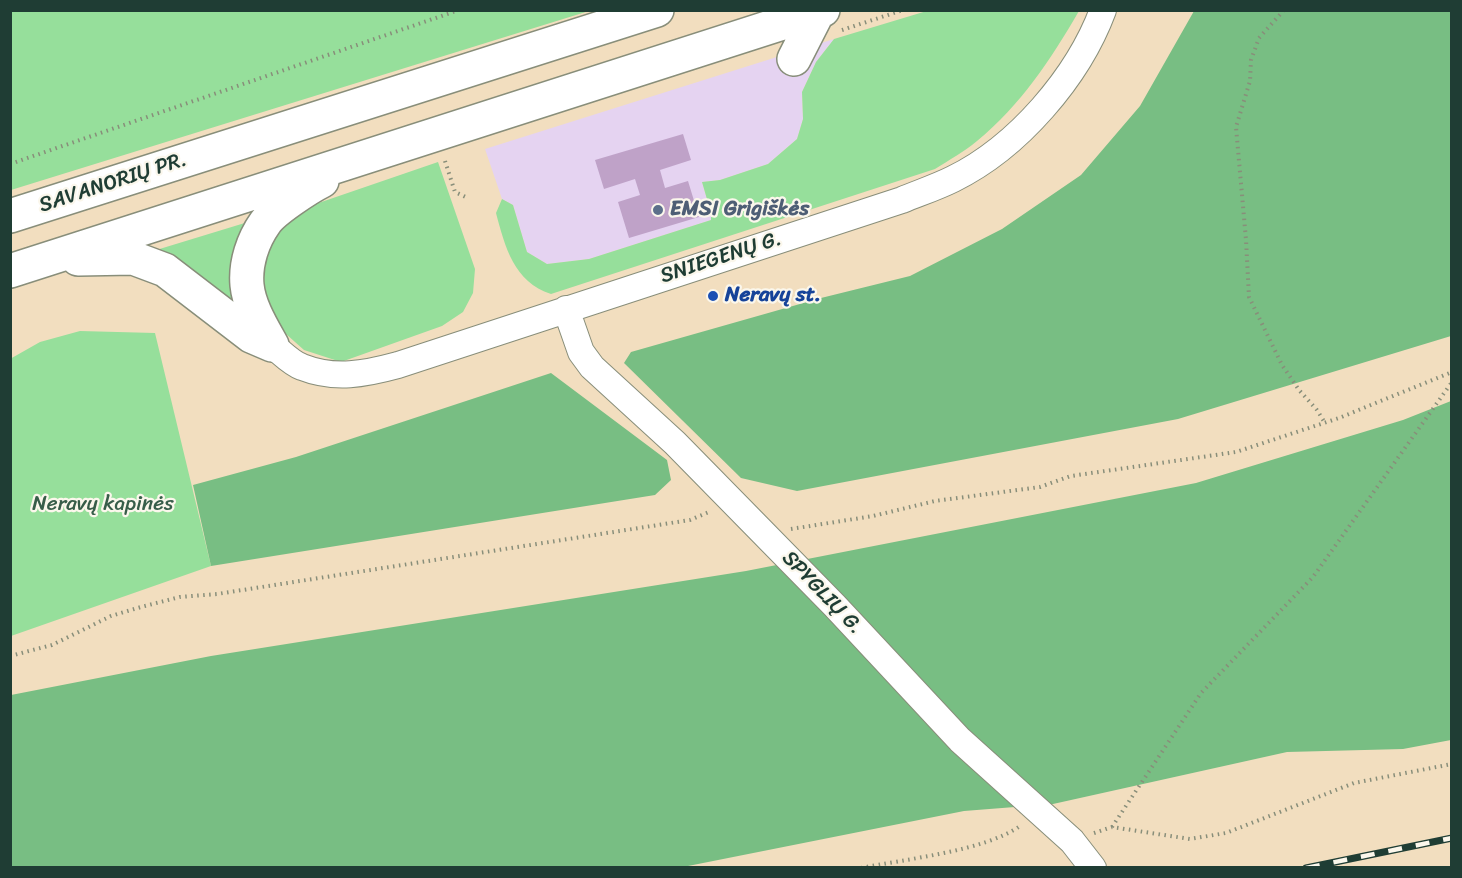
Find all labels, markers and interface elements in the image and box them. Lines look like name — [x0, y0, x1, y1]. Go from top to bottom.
street label: SAVANORIŲ PR. — [36, 147, 190, 219]
place label: EMSI Grigiškės — [670, 197, 809, 223]
marker: EMSI Grigiškės — [651, 203, 665, 217]
street label: SNIEGENŲ G. — [657, 227, 785, 289]
place label: Neravų st. — [725, 283, 821, 309]
marker: Neravų st. — [706, 289, 720, 303]
park label: Neravų kapinės — [32, 492, 174, 518]
street label: SPYGLIŲ G. — [776, 546, 868, 640]

